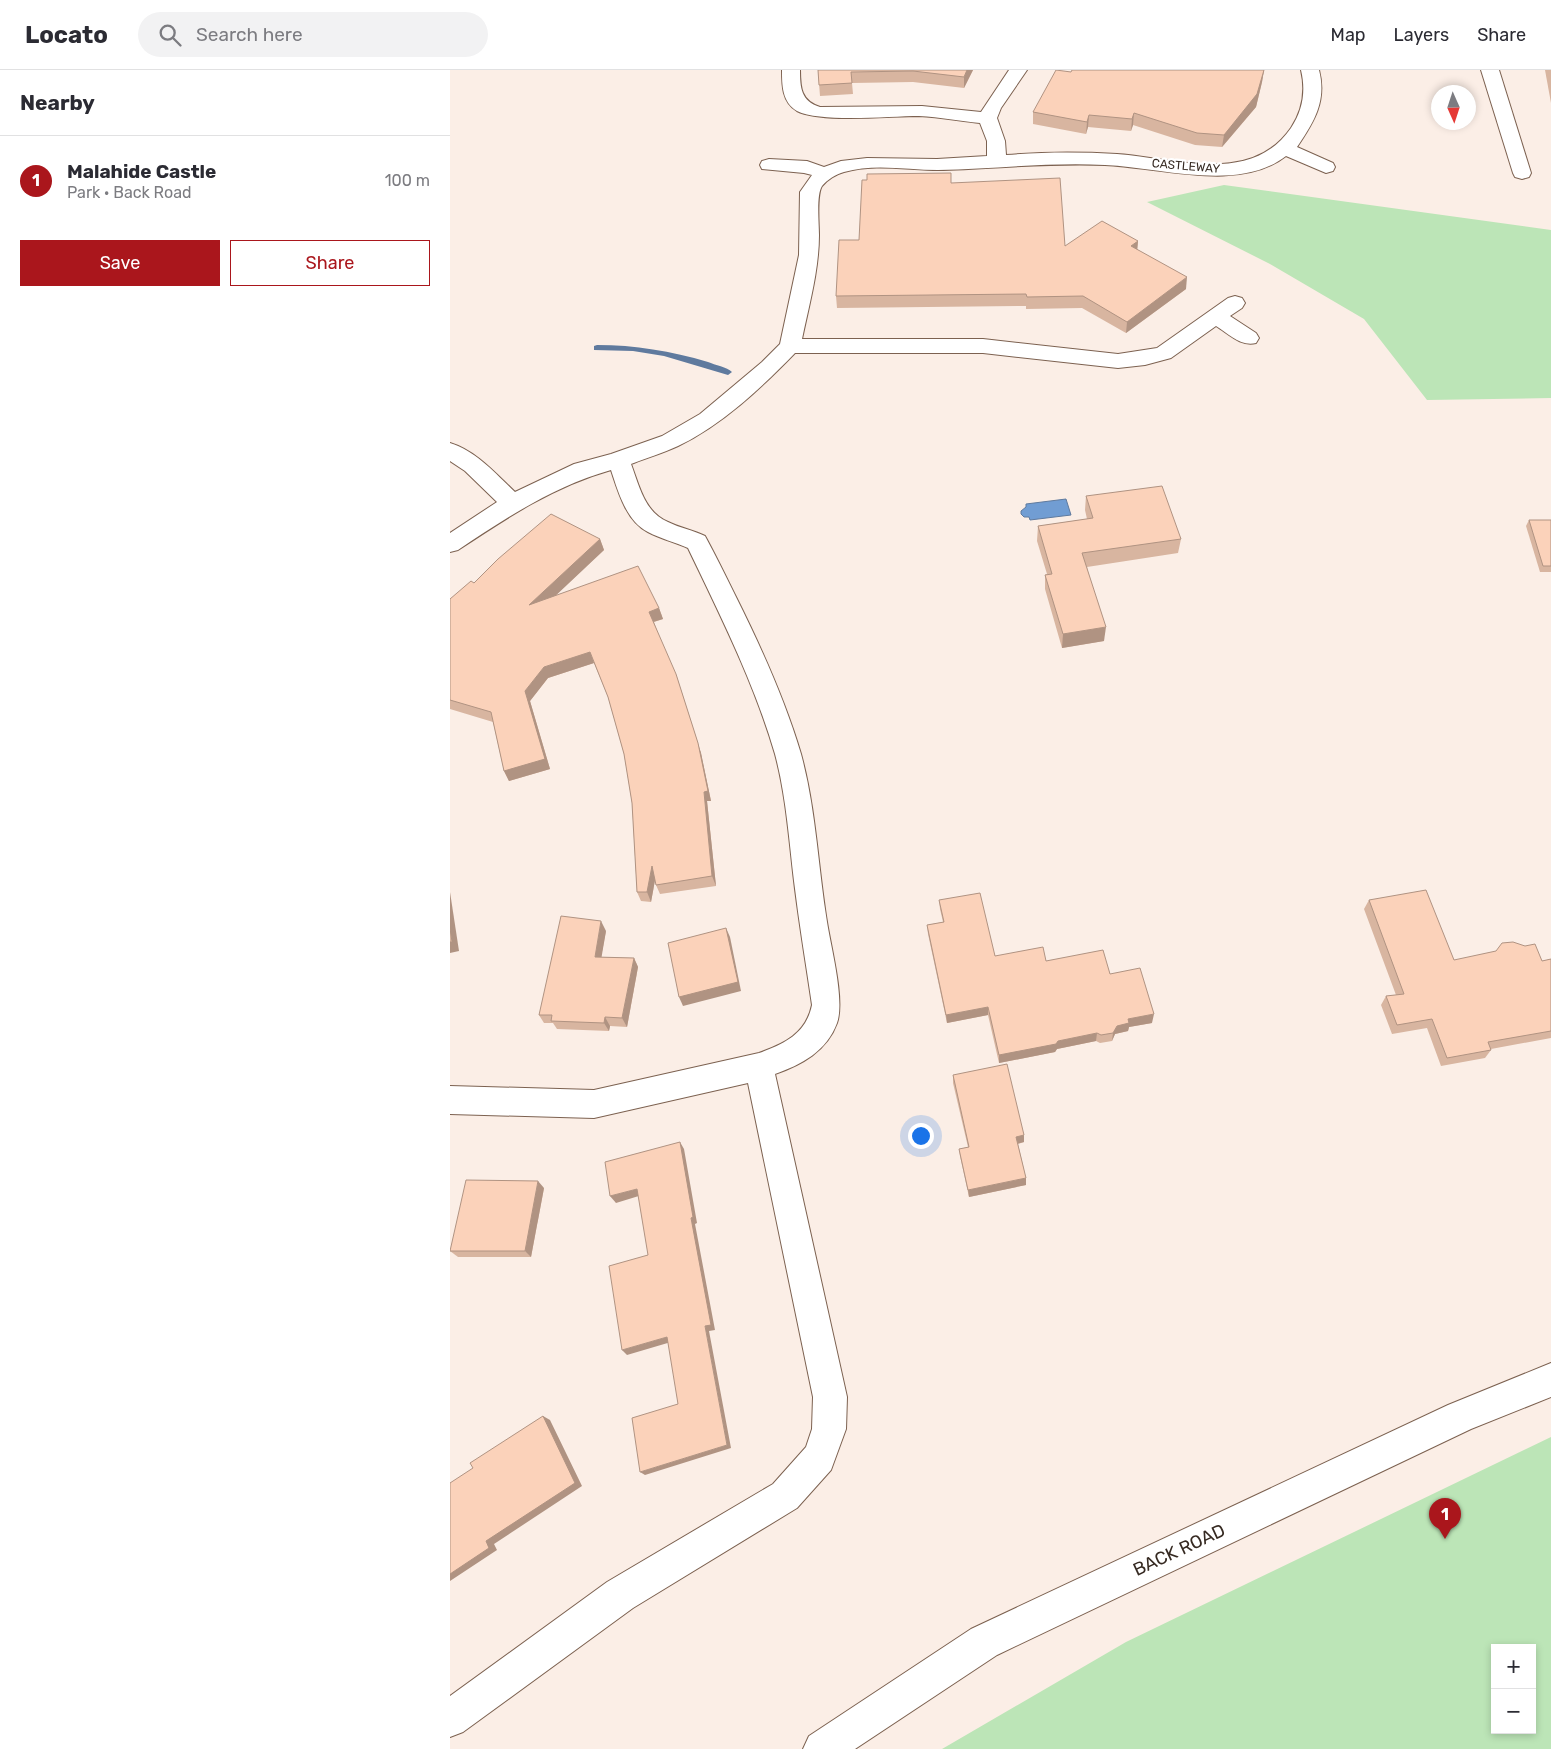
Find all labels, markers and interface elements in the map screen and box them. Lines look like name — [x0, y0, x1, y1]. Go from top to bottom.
search box — [138, 12, 488, 57]
text: Locato — [25, 21, 108, 49]
icon: search — [156, 21, 184, 49]
text: Search here — [196, 23, 303, 46]
text: Map — [1331, 24, 1366, 46]
text: Layers — [1394, 24, 1449, 46]
text: Share — [1477, 24, 1526, 46]
north arrow — [1431, 85, 1476, 130]
text: Nearby — [20, 90, 95, 115]
street label: CASTLEWAY — [1151, 156, 1221, 176]
text: Malahide Castle — [67, 160, 216, 183]
text: 1 — [32, 171, 40, 190]
text: 100 m — [385, 171, 430, 190]
text: Park · Back Road — [67, 183, 192, 202]
button: Save — [20, 240, 220, 286]
button: Share — [230, 240, 430, 286]
your location — [908, 1123, 934, 1149]
pin: 1 — [1429, 1498, 1461, 1539]
street label: BACK ROAD — [1130, 1519, 1228, 1581]
map controls — [1491, 1644, 1536, 1734]
button: + — [1491, 1644, 1536, 1689]
button: − — [1491, 1689, 1536, 1734]

